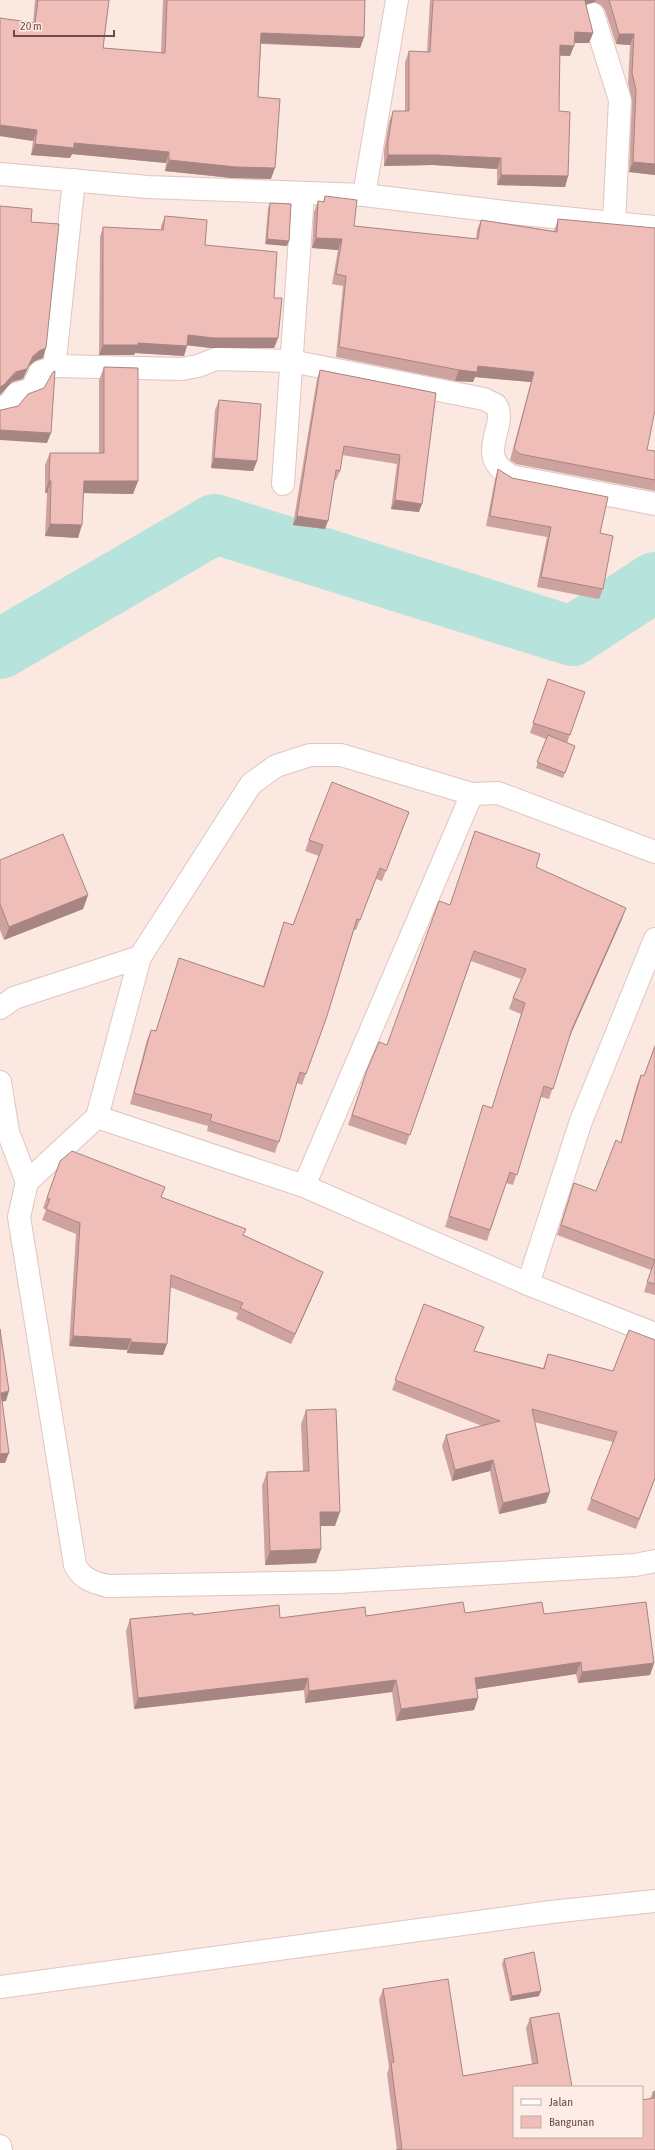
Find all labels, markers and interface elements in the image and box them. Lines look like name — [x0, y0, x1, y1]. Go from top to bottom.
scale bar — [14, 12, 114, 38]
text: 20 m — [20, 19, 42, 33]
legend — [513, 2086, 643, 2138]
text: Jalan — [549, 2095, 573, 2109]
text: Bangunan — [549, 2115, 594, 2129]

